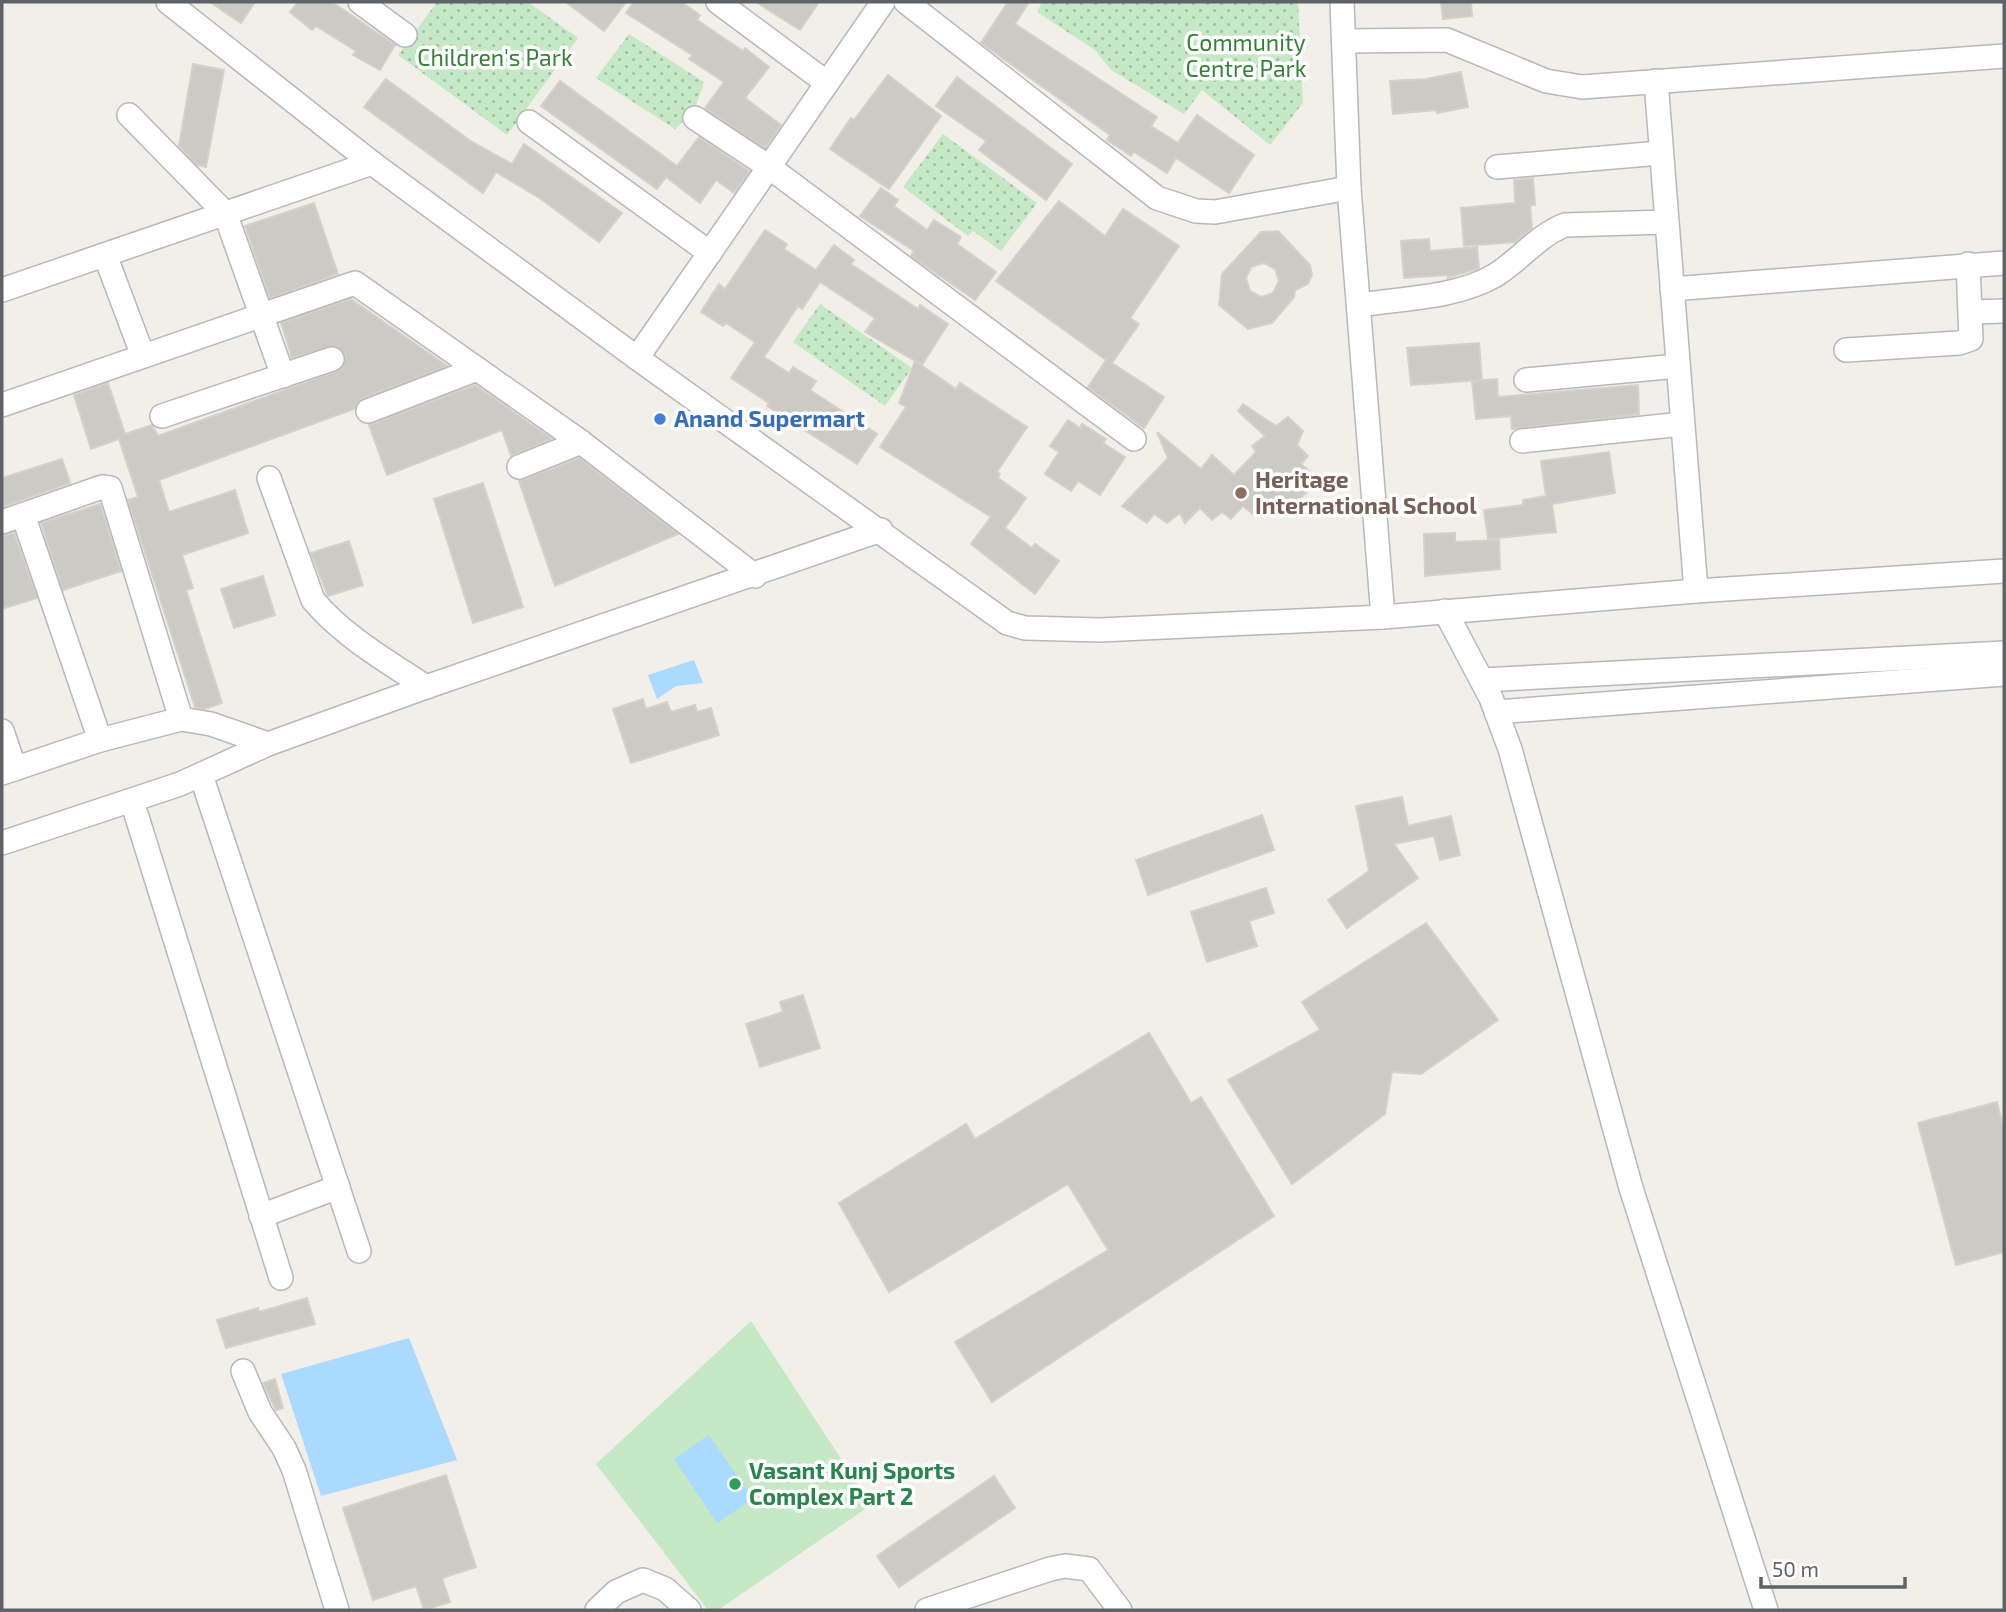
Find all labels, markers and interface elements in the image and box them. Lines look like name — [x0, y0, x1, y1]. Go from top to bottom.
park label: Community Centre Park — [1185, 28, 1307, 82]
park label: Children's Park — [417, 43, 573, 71]
place label: Anand Supermart — [674, 404, 865, 432]
marker: Anand Supermart — [652, 411, 668, 427]
place label: Heritage International School — [1255, 465, 1477, 519]
marker: Heritage International School — [1233, 485, 1249, 501]
place label: Vasant Kunj Sports Complex Part 2 — [749, 1456, 955, 1510]
marker: Vasant Kunj Sports Complex Part 2 — [727, 1476, 743, 1492]
scale bar — [1761, 1546, 1904, 1590]
text: 50 m — [1772, 1556, 1819, 1581]

